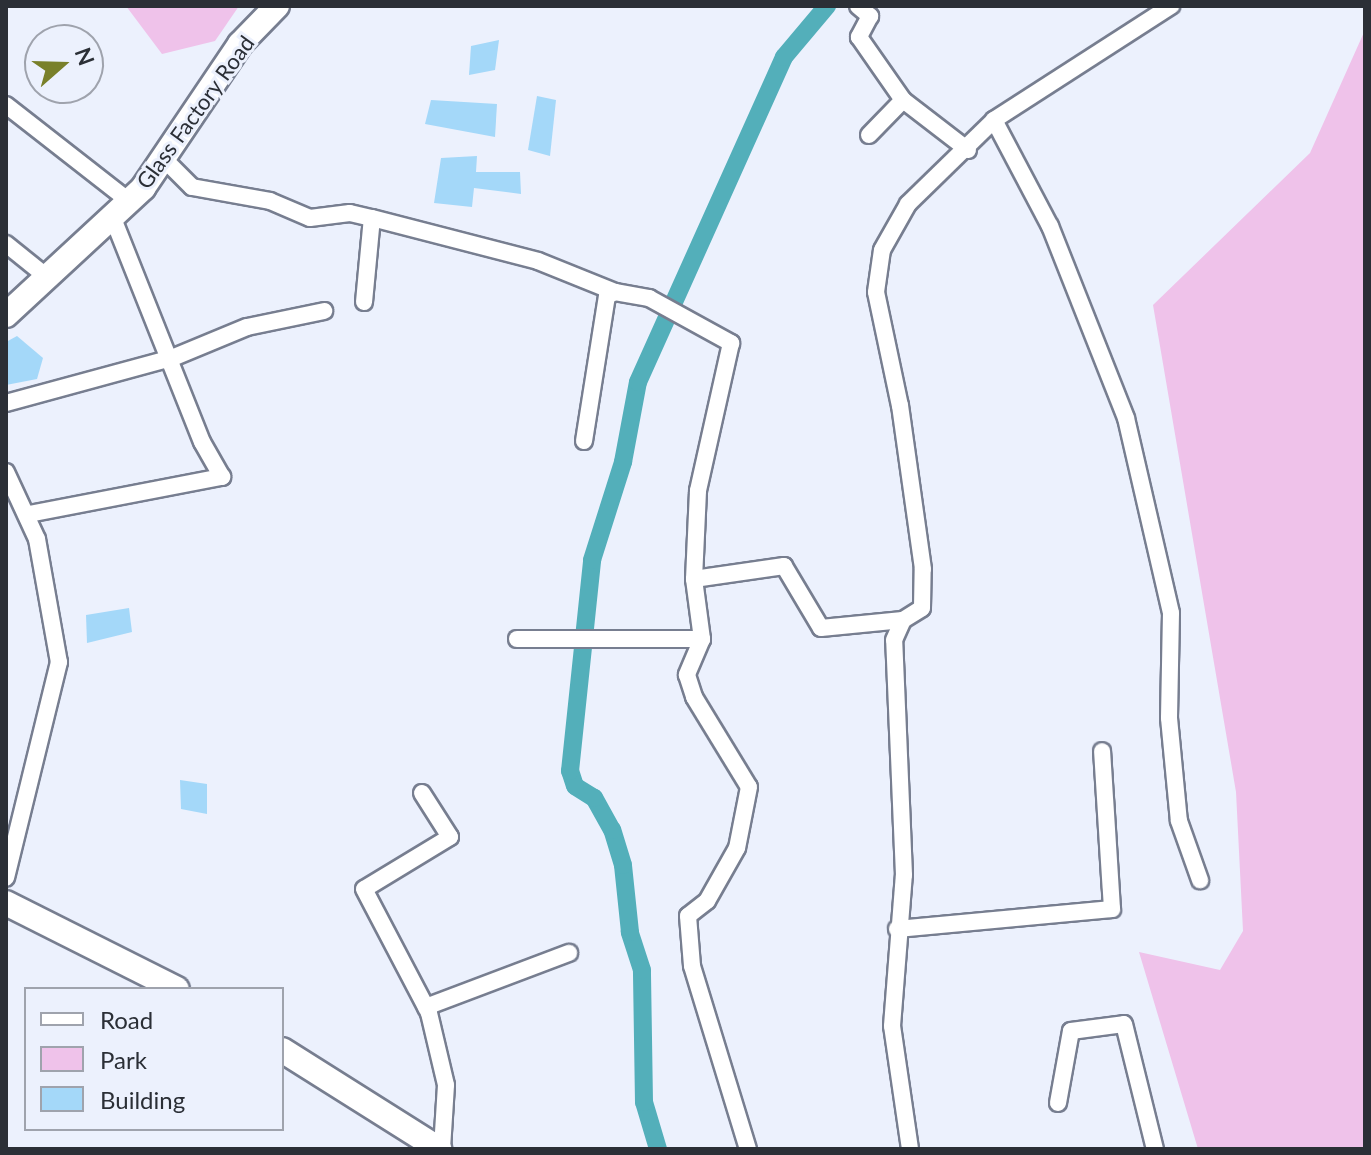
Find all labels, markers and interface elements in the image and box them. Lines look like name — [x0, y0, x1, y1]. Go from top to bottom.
north arrow — [24, 24, 104, 104]
street label: Glass Factory Road — [130, 30, 260, 194]
text: N — [70, 44, 101, 69]
legend — [24, 987, 284, 1131]
text: Road — [100, 1005, 153, 1034]
text: Park — [100, 1045, 147, 1074]
text: Building — [100, 1085, 185, 1114]

